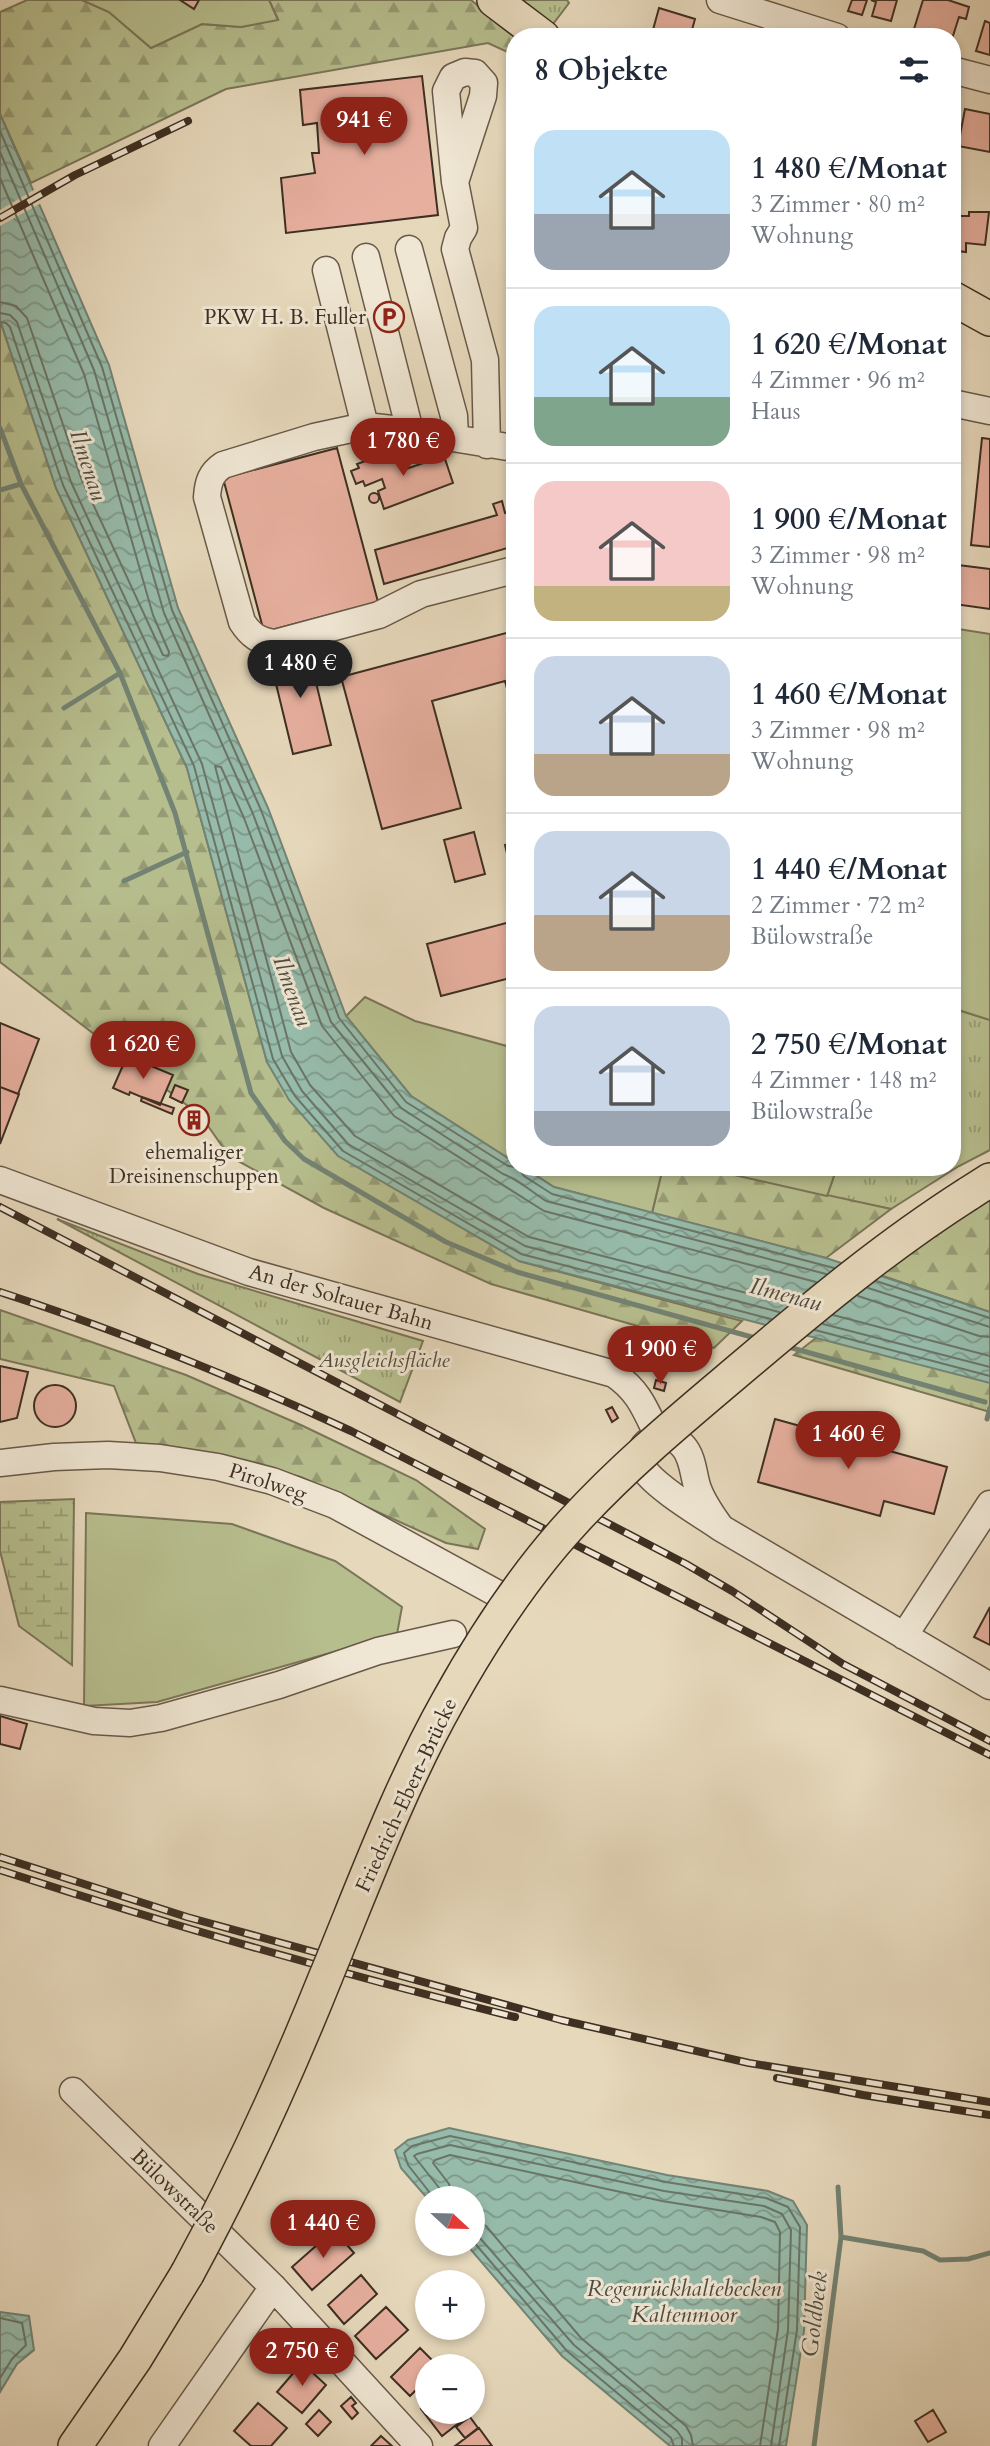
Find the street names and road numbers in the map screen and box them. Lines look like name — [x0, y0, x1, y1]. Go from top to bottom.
street label: An der Soltauer Bahn — [245, 1257, 437, 1338]
street label: Pirolweg — [225, 1456, 311, 1509]
street label: Friedrich-Ebert-Brücke — [349, 1693, 464, 1897]
street label: Bülowstraße — [124, 2142, 225, 2241]

